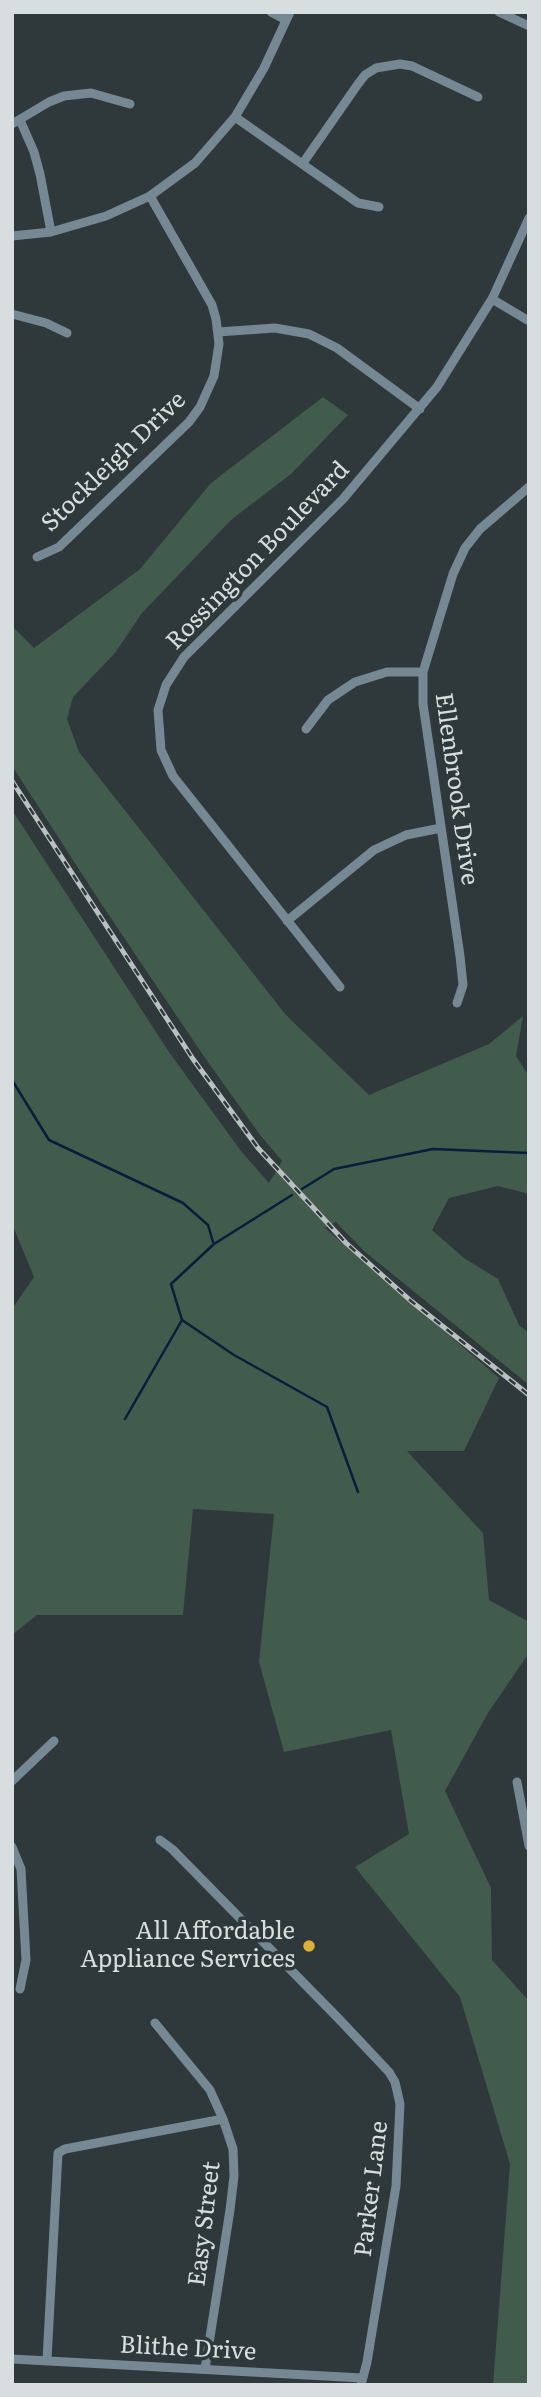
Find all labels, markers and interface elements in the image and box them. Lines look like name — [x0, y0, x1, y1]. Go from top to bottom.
street label: Stockleigh Drive — [36, 386, 192, 538]
street label: Rossington Boulevard — [161, 456, 355, 656]
street label: Ellenbrook Drive — [428, 691, 484, 887]
place label: All Affordable Appliance Services — [80, 1918, 295, 1974]
marker: All Affordable Appliance Services — [301, 1938, 317, 1954]
street label: Parker Lane — [349, 2119, 395, 2259]
street label: Easy Street — [183, 2160, 227, 2288]
street label: Blithe Drive — [119, 2331, 257, 2367]

